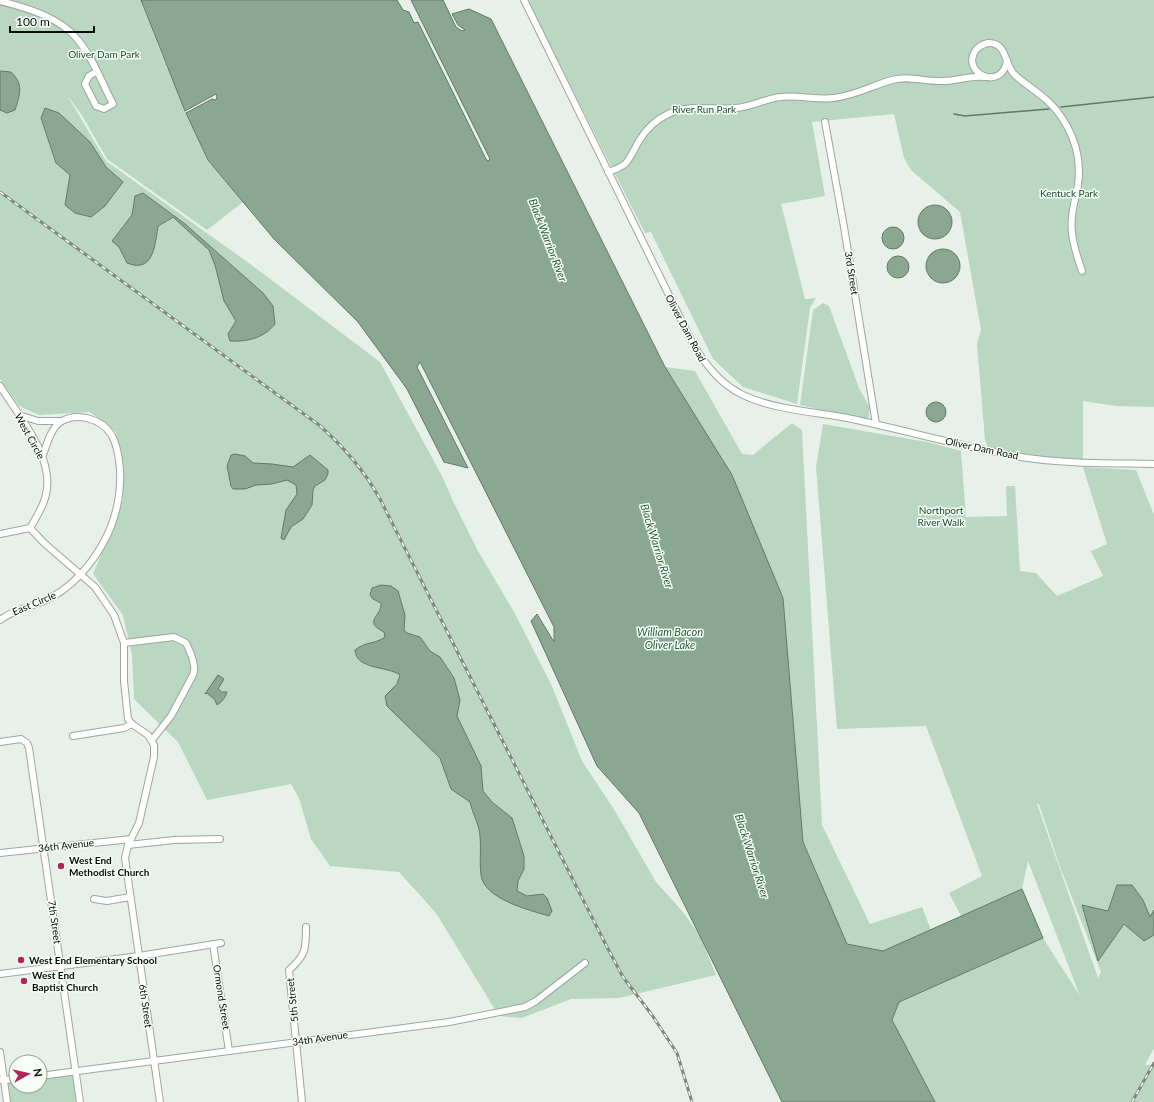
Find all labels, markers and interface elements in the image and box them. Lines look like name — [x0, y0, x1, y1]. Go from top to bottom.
scale bar — [10, 8, 94, 34]
text: 100 m — [16, 14, 50, 29]
park label: Oliver Dam Park — [68, 48, 141, 60]
park label: River Run Park — [672, 103, 737, 115]
park label: Kentuck Park — [1040, 187, 1099, 199]
water label: Black Warrior River — [527, 197, 570, 283]
street label: 3rd Street — [843, 250, 861, 296]
street label: Oliver Dam Road — [663, 292, 709, 364]
street label: West Circle — [13, 411, 47, 461]
street label: Oliver Dam Road — [944, 434, 1020, 462]
water label: Black Warrior River — [638, 502, 677, 590]
park label: Northport River Walk — [918, 504, 965, 528]
street label: East Circle — [10, 588, 58, 618]
water label: William Bacon Oliver Lake — [637, 625, 703, 651]
water label: Black Warrior River — [733, 812, 772, 900]
street label: 36th Avenue — [37, 836, 95, 854]
place label: West End Methodist Church — [69, 854, 150, 878]
marker: West End Methodist Church — [56, 861, 66, 871]
street label: 7th Street — [46, 899, 64, 945]
place label: West End Elementary School — [29, 954, 157, 966]
marker: West End Elementary School — [16, 955, 26, 965]
street label: Ormond Street — [211, 964, 233, 1031]
place label: West End Baptist Church — [32, 969, 98, 993]
marker: West End Baptist Church — [19, 976, 29, 986]
street label: 5th Street — [284, 977, 300, 1022]
street label: 6th Street — [137, 983, 155, 1029]
street label: 34th Avenue — [291, 1028, 349, 1048]
north arrow — [8, 1054, 48, 1094]
text: N — [31, 1067, 45, 1078]

